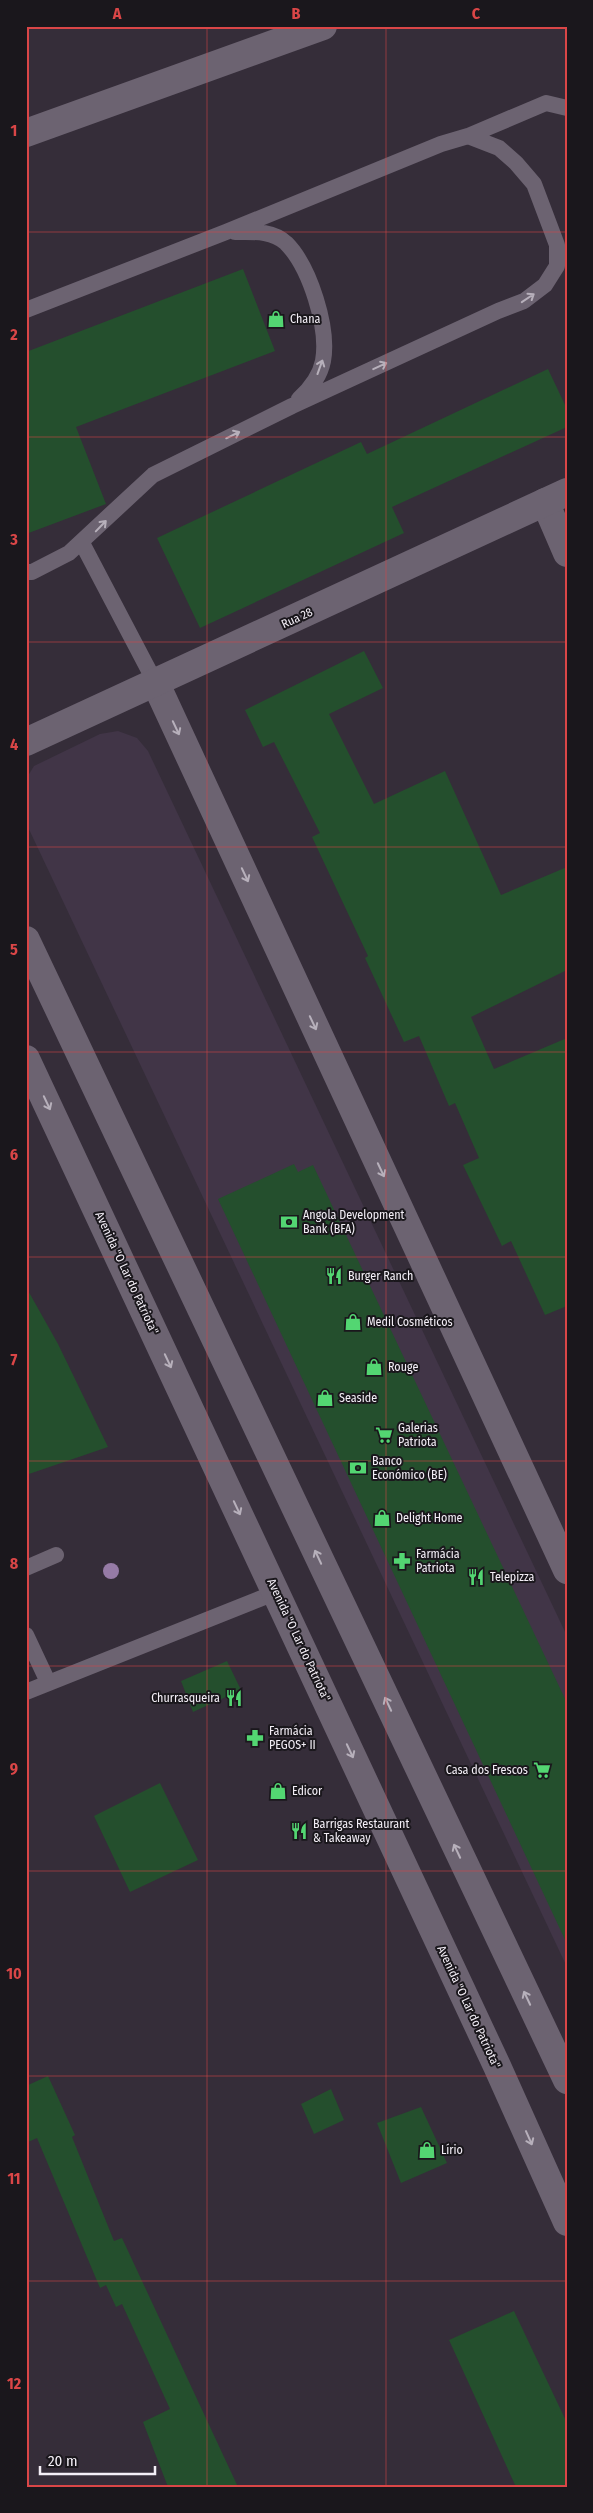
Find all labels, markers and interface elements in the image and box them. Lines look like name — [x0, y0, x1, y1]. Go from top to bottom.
text: A — [112, 4, 122, 23]
text: B — [292, 4, 301, 23]
text: C — [472, 4, 481, 23]
text: 1 — [11, 121, 17, 140]
one-way arrow — [520, 293, 534, 303]
shop icon: Chana — [266, 309, 286, 329]
place label: Chana — [290, 312, 321, 326]
text: 2 — [9, 325, 18, 344]
one-way arrow — [316, 360, 325, 375]
one-way arrow — [372, 360, 387, 370]
one-way arrow — [226, 430, 241, 440]
one-way arrow — [95, 519, 107, 532]
text: 3 — [9, 530, 18, 549]
street label: Rua 28 — [279, 605, 315, 631]
one-way arrow — [172, 720, 182, 735]
text: 4 — [10, 735, 18, 754]
one-way arrow — [240, 867, 250, 882]
text: 5 — [10, 940, 18, 959]
one-way arrow — [309, 1015, 318, 1030]
one-way arrow — [43, 1095, 52, 1110]
text: 6 — [10, 1145, 18, 1164]
one-way arrow — [377, 1162, 386, 1177]
place label: Angola Development Bank (BFA) — [303, 1208, 405, 1236]
street label: Avenida "O Lar do Patriota" — [92, 1209, 162, 1337]
bank icon: Angola Development Bank (BFA) — [279, 1212, 299, 1232]
restaurant icon: Burger Ranch — [324, 1266, 344, 1286]
place label: Burger Ranch — [348, 1269, 413, 1283]
shop icon: Medil Cosméticos — [343, 1312, 363, 1332]
place label: Medil Cosméticos — [367, 1315, 453, 1329]
text: 7 — [11, 1350, 18, 1369]
one-way arrow — [164, 1353, 173, 1368]
shop icon: Rouge — [364, 1357, 384, 1377]
place label: Rouge — [388, 1360, 418, 1374]
shop icon: Seaside — [315, 1388, 335, 1408]
place label: Seaside — [339, 1391, 377, 1405]
place label: Galerias Patriota — [398, 1421, 438, 1449]
supermarket icon: Galerias Patriota — [374, 1425, 394, 1445]
place label: Banco Económico (BE) — [372, 1454, 447, 1482]
bank icon: Banco Económico (BE) — [348, 1458, 368, 1478]
one-way arrow — [233, 1500, 242, 1515]
shop icon: Delight Home — [372, 1508, 392, 1528]
place label: Delight Home — [396, 1511, 463, 1525]
place label: Farmácia Patriota — [416, 1547, 460, 1575]
one-way arrow — [313, 1550, 323, 1565]
pharmacy icon: Farmácia Patriota — [392, 1551, 412, 1571]
text: 8 — [10, 1554, 19, 1573]
restaurant icon: Telepizza — [466, 1567, 486, 1587]
place label: Telepizza — [490, 1570, 535, 1584]
street label: Avenida "O Lar do Patriota" — [264, 1576, 334, 1704]
restaurant icon: Churrasqueira — [224, 1688, 244, 1708]
place label: Churrasqueira — [151, 1691, 220, 1705]
one-way arrow — [383, 1697, 392, 1712]
place label: Farmácia PEGOS+ II — [269, 1724, 316, 1752]
pharmacy icon: Farmácia PEGOS+ II — [245, 1728, 265, 1748]
one-way arrow — [346, 1743, 356, 1758]
text: 9 — [10, 1759, 18, 1778]
supermarket icon: Casa dos Frescos — [532, 1760, 552, 1780]
place label: Casa dos Frescos — [446, 1763, 528, 1777]
shop icon: Edicor — [268, 1781, 288, 1801]
place label: Edicor — [292, 1784, 323, 1798]
place label: Barrigas Restaurant & Takeaway — [313, 1817, 409, 1845]
restaurant icon: Barrigas Restaurant & Takeaway — [289, 1821, 309, 1841]
one-way arrow — [452, 1844, 462, 1859]
street label: Avenida "O Lar do Patriota" — [434, 1943, 504, 2071]
text: 10 — [6, 1964, 22, 1983]
one-way arrow — [522, 1991, 531, 2006]
one-way arrow — [525, 2130, 534, 2145]
shop icon: Lírio — [417, 2140, 437, 2160]
place label: Lírio — [441, 2143, 463, 2157]
text: 11 — [7, 2169, 21, 2188]
text: 12 — [7, 2374, 22, 2393]
scale bar — [40, 2443, 155, 2475]
text: 20 m — [48, 2452, 78, 2470]

